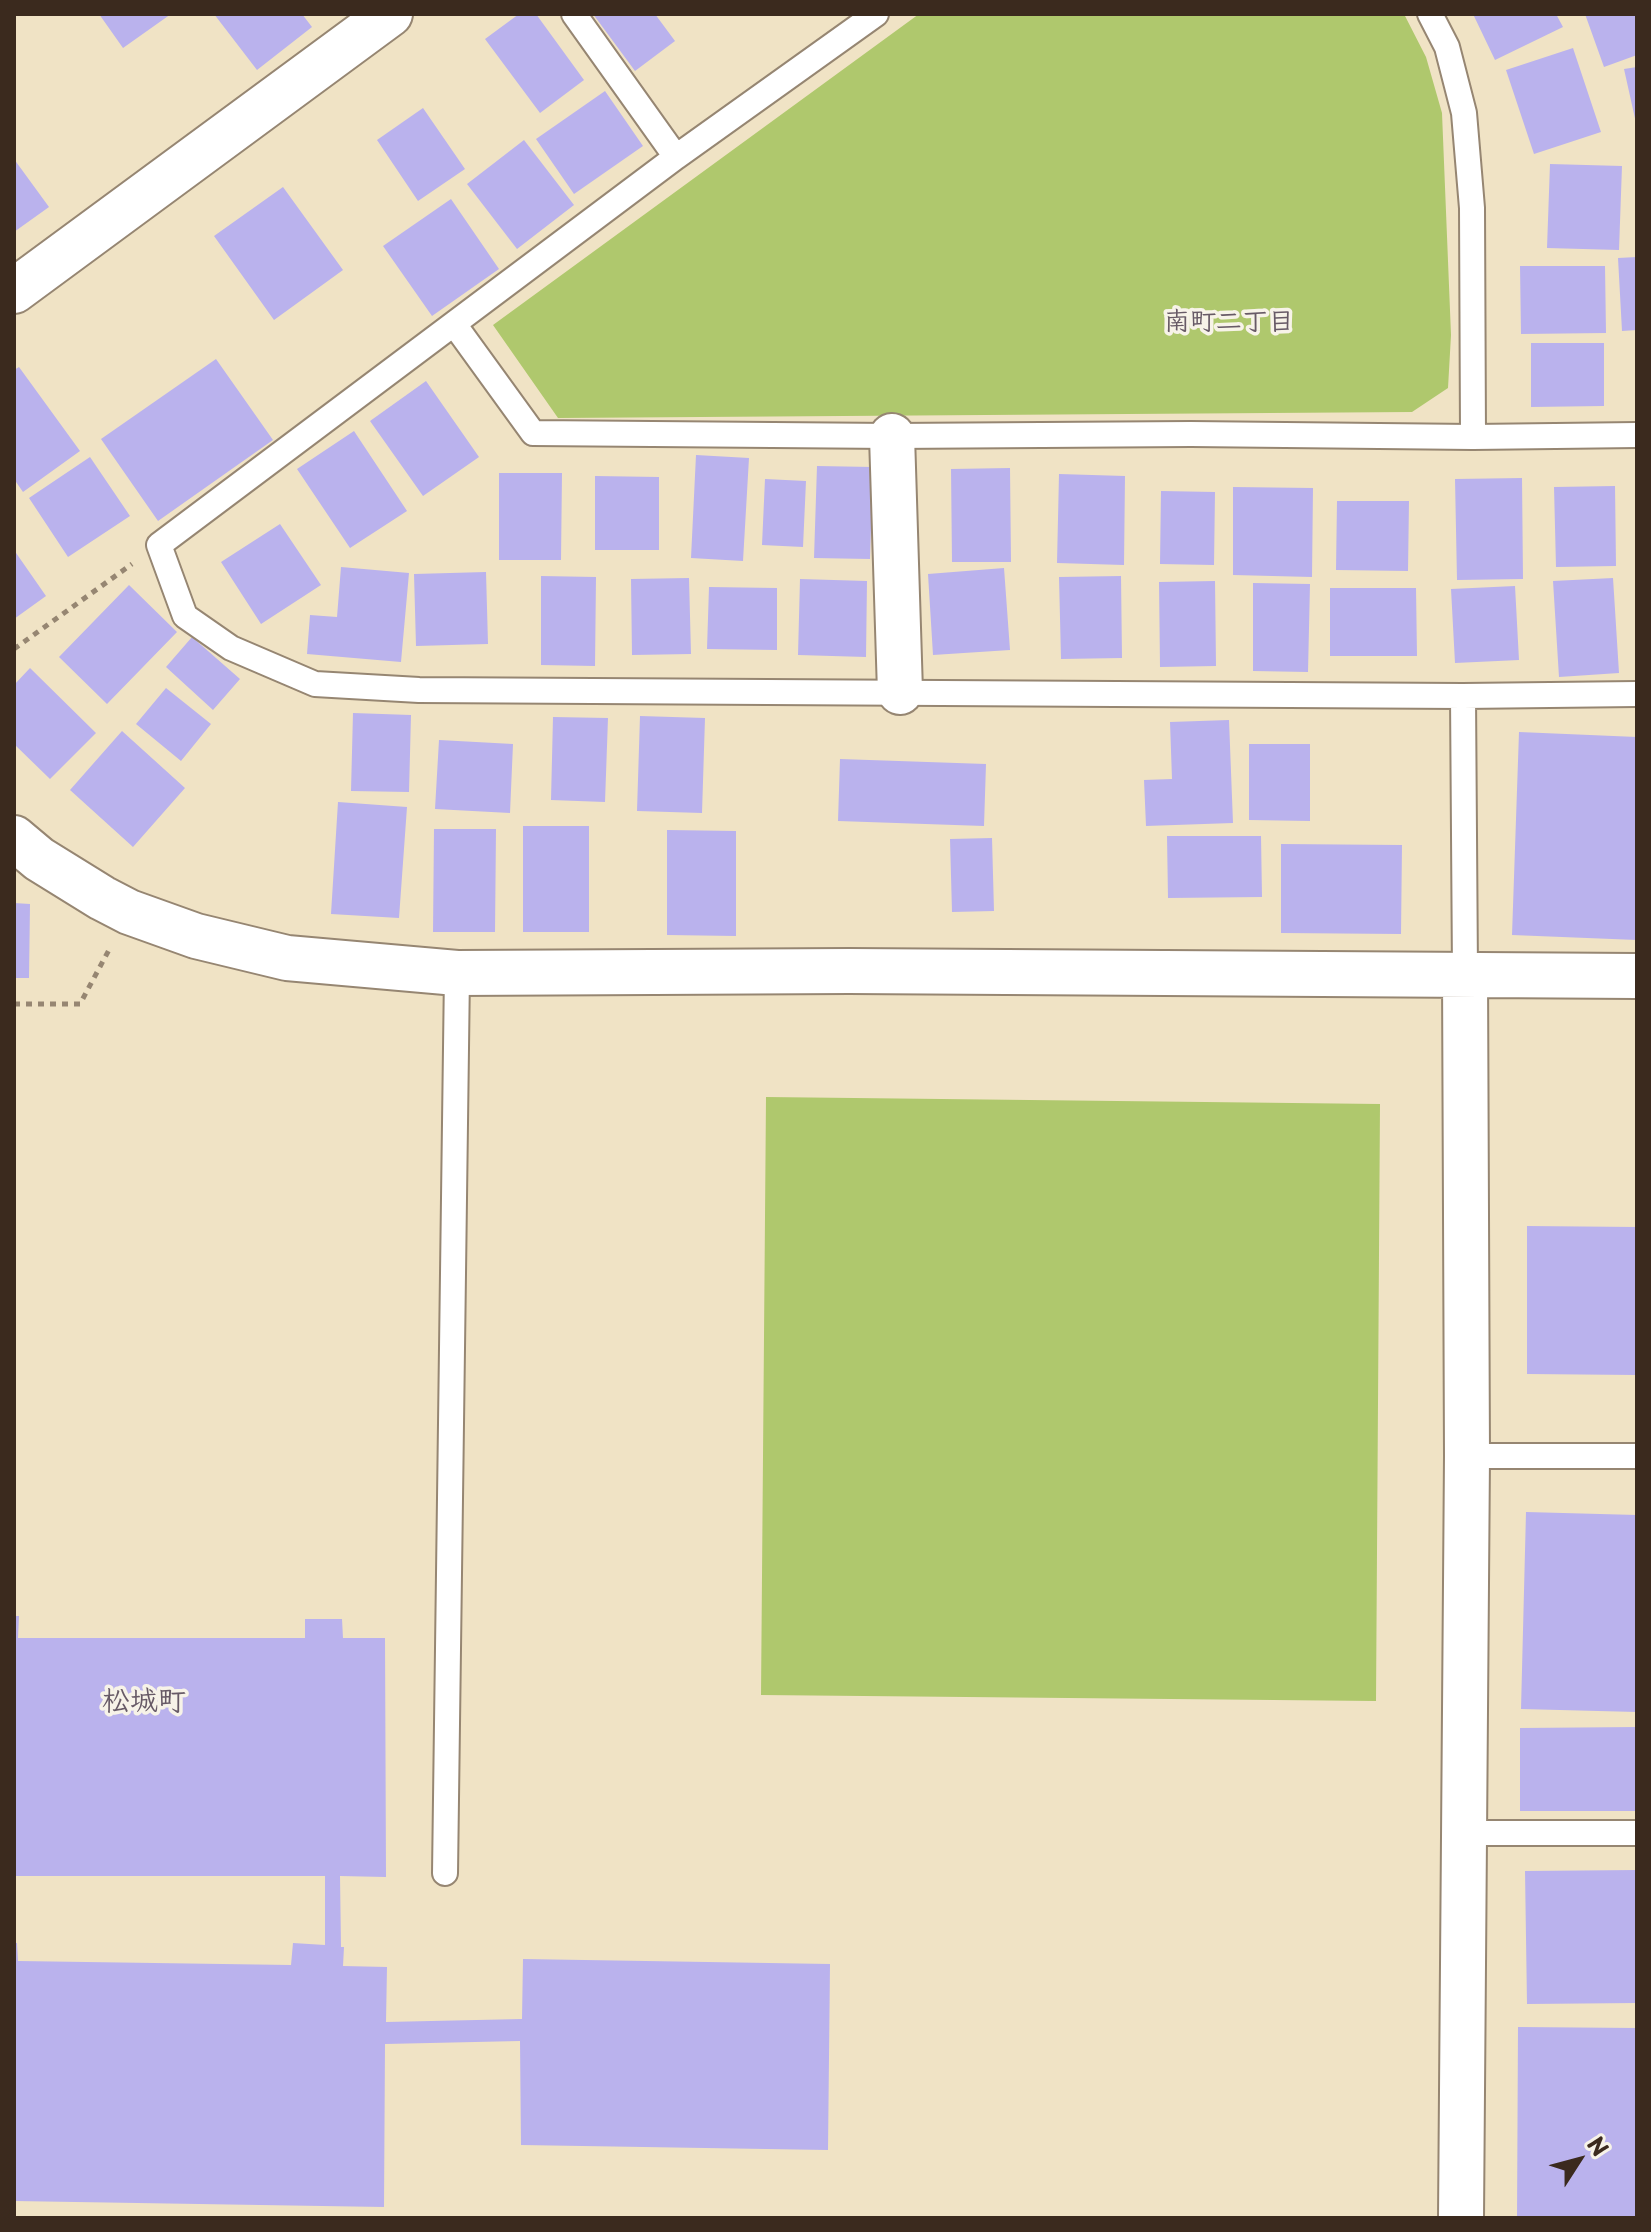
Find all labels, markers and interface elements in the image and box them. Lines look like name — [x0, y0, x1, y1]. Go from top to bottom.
district label: 南町二丁目 — [1164, 307, 1294, 339]
district label: 松城町 — [102, 1685, 186, 1719]
north arrow — [1539, 2120, 1619, 2200]
text: N — [1580, 2129, 1617, 2162]

